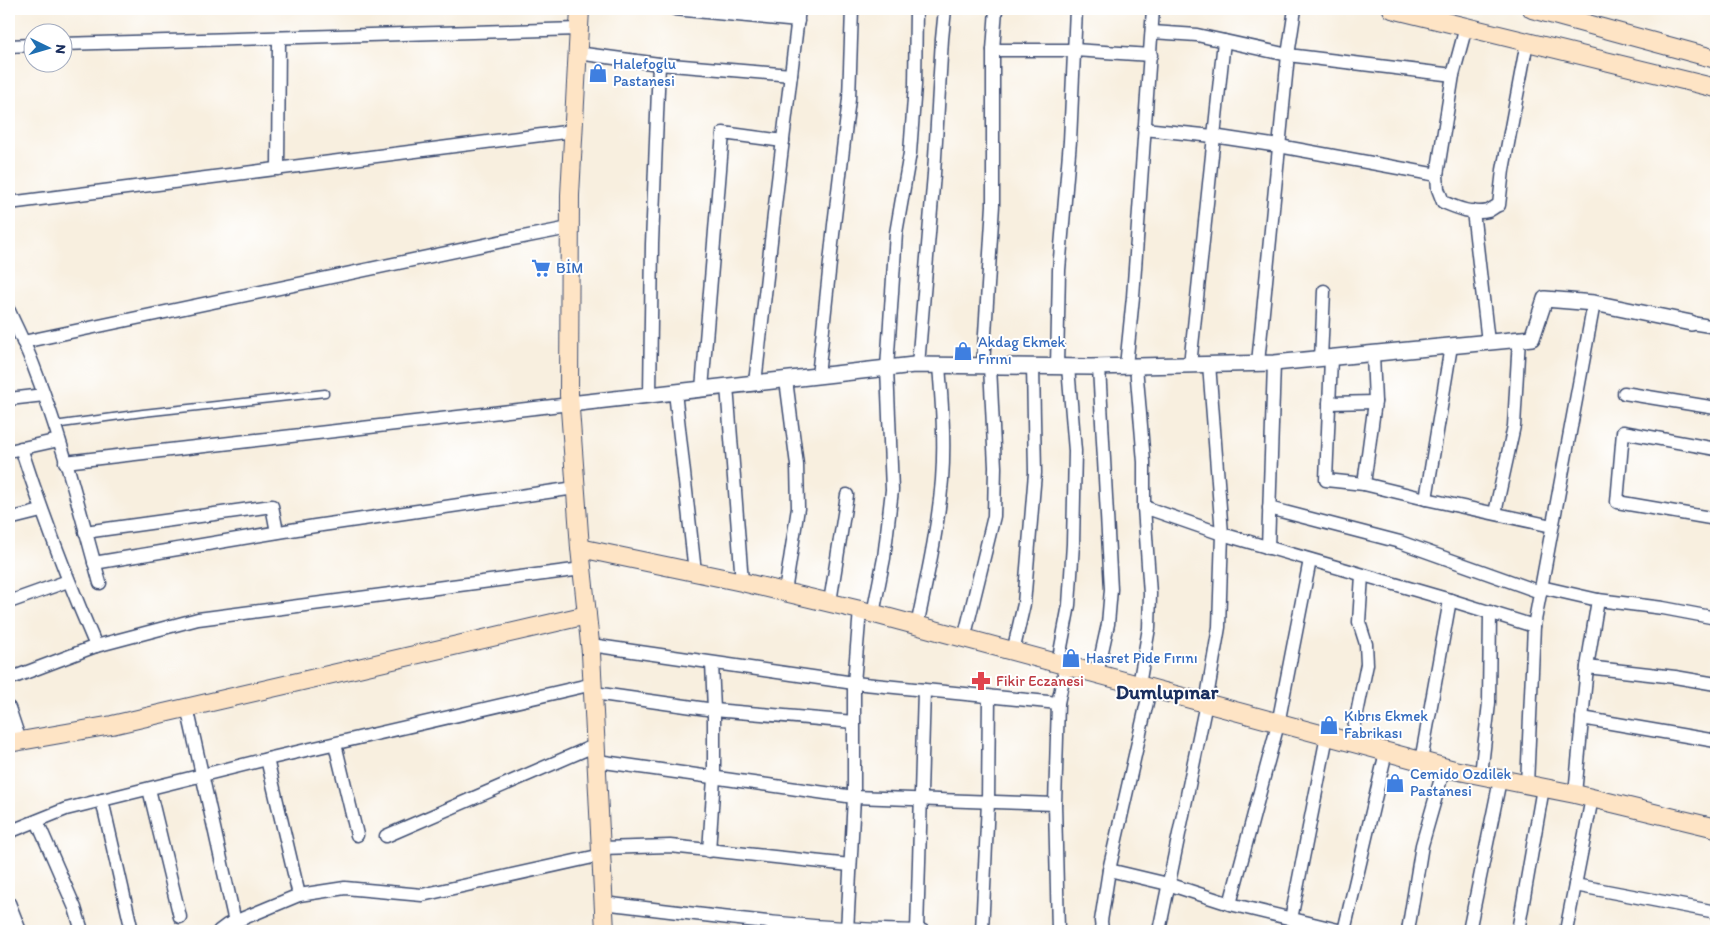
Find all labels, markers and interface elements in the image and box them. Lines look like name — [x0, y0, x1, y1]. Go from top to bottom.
north arrow — [22, 22, 72, 72]
text: N — [52, 44, 69, 55]
place label: Halefoglu Pastanesi — [613, 55, 676, 90]
shop icon: Halefoglu Pastanesi — [587, 62, 609, 84]
supermarket icon: BİM — [530, 257, 552, 279]
place label: BİM — [556, 259, 583, 277]
place label: Akdag Ekmek Fırını — [978, 333, 1066, 368]
shop icon: Akdag Ekmek Fırını — [952, 340, 974, 362]
shop icon: Hasret Pide Fırını — [1060, 647, 1082, 669]
place label: Hasret Pide Fırını — [1086, 649, 1198, 667]
pharmacy icon: Fikir Eczanesi — [970, 670, 992, 692]
place label: Fikir Eczanesi — [996, 672, 1084, 690]
district label: Dumlupınar — [1116, 680, 1219, 705]
place label: Kıbrıs Ekmek Fabrikası — [1344, 707, 1428, 742]
shop icon: Kıbrıs Ekmek Fabrikası — [1318, 714, 1340, 736]
place label: Cemido Ozdilek Pastanesi — [1410, 765, 1512, 800]
shop icon: Cemido Ozdilek Pastanesi — [1384, 772, 1406, 794]

